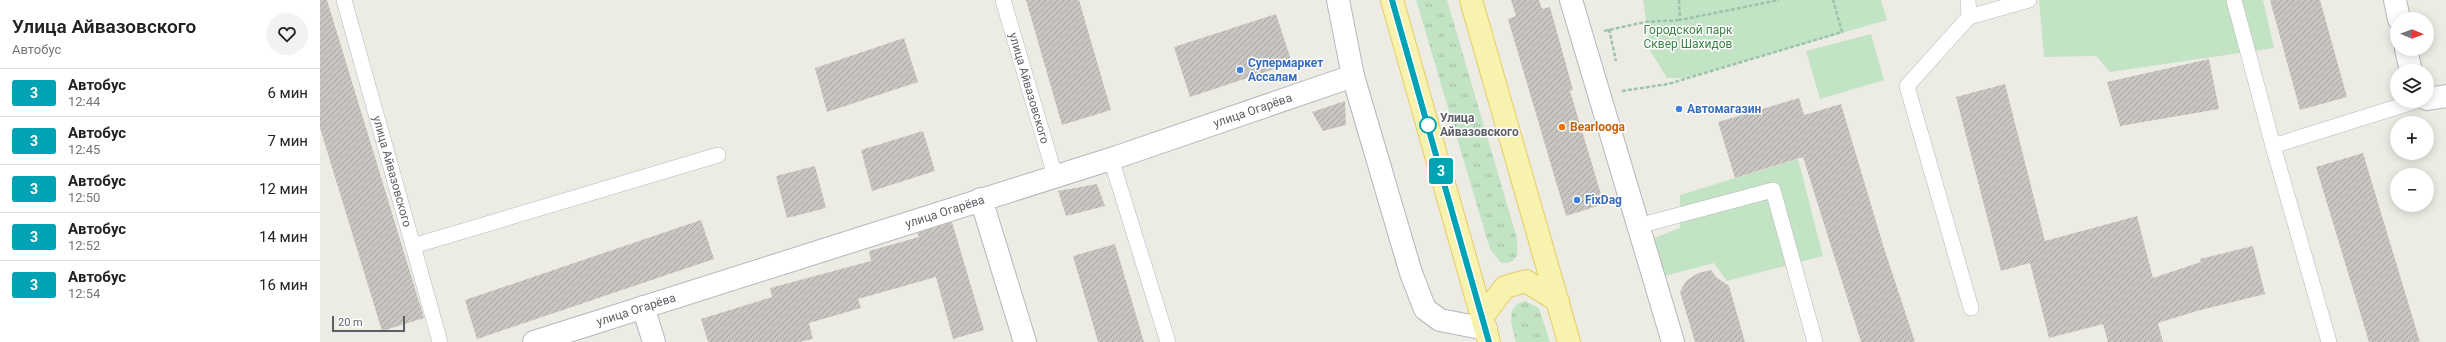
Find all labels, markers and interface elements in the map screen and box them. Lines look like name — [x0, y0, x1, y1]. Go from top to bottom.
north arrow — [2390, 12, 2434, 56]
map controls — [2390, 12, 2434, 212]
button: heart — [266, 13, 308, 55]
text: Улица Айвазовского — [12, 15, 196, 38]
park label: Городской парк Сквер Шахидов — [1644, 23, 1733, 51]
street label: улица Айвазовского — [1006, 31, 1052, 146]
text: Автобус — [12, 42, 61, 57]
place label: Супермаркет Ассалам — [1248, 56, 1323, 84]
button: layers — [2390, 64, 2434, 108]
marker: Супермаркет Ассалам — [1235, 65, 1245, 75]
text: Автобус — [68, 76, 126, 94]
text: 6 мин — [267, 84, 308, 102]
text: 3 — [30, 85, 38, 101]
street label: улица Огарёва — [1211, 90, 1294, 130]
text: 12:44 — [68, 94, 100, 109]
place label: Автомагазин — [1687, 102, 1761, 116]
marker: Автомагазин — [1674, 104, 1684, 114]
place label: Улица Айвазовского — [1440, 111, 1519, 139]
street label: улица Айвазовского — [370, 114, 414, 229]
marker: Улица Айвазовского — [1419, 116, 1437, 134]
button: + — [2390, 116, 2434, 160]
place label: Bearlooga — [1570, 120, 1626, 134]
marker: Bearlooga — [1557, 122, 1567, 132]
text: Автобус — [68, 124, 126, 142]
text: 7 мин — [267, 132, 308, 150]
text: 3 — [30, 133, 38, 149]
text: 12:45 — [68, 142, 100, 157]
line badge: 3 — [1428, 158, 1454, 184]
text: 3 — [1437, 163, 1445, 179]
button: − — [2390, 168, 2434, 212]
text: Автобус — [68, 172, 126, 190]
text: 12 мин — [259, 180, 308, 198]
text: 3 — [30, 181, 38, 197]
text: 12:50 — [68, 190, 100, 205]
street label: улица Огарёва — [903, 193, 986, 231]
place label: FixDag — [1585, 193, 1622, 207]
marker: FixDag — [1572, 195, 1582, 205]
text: Автобус — [68, 220, 126, 238]
text: 14 мин — [259, 228, 308, 246]
text: 3 — [30, 229, 38, 245]
text: 12:52 — [68, 238, 100, 253]
text: Автобус — [68, 268, 126, 286]
text: 16 мин — [259, 276, 308, 294]
text: 3 — [30, 277, 38, 293]
text: 12:54 — [68, 286, 100, 301]
street label: улица Огарёва — [595, 291, 677, 329]
scale bar — [332, 314, 405, 333]
text: 20 m — [338, 316, 363, 329]

